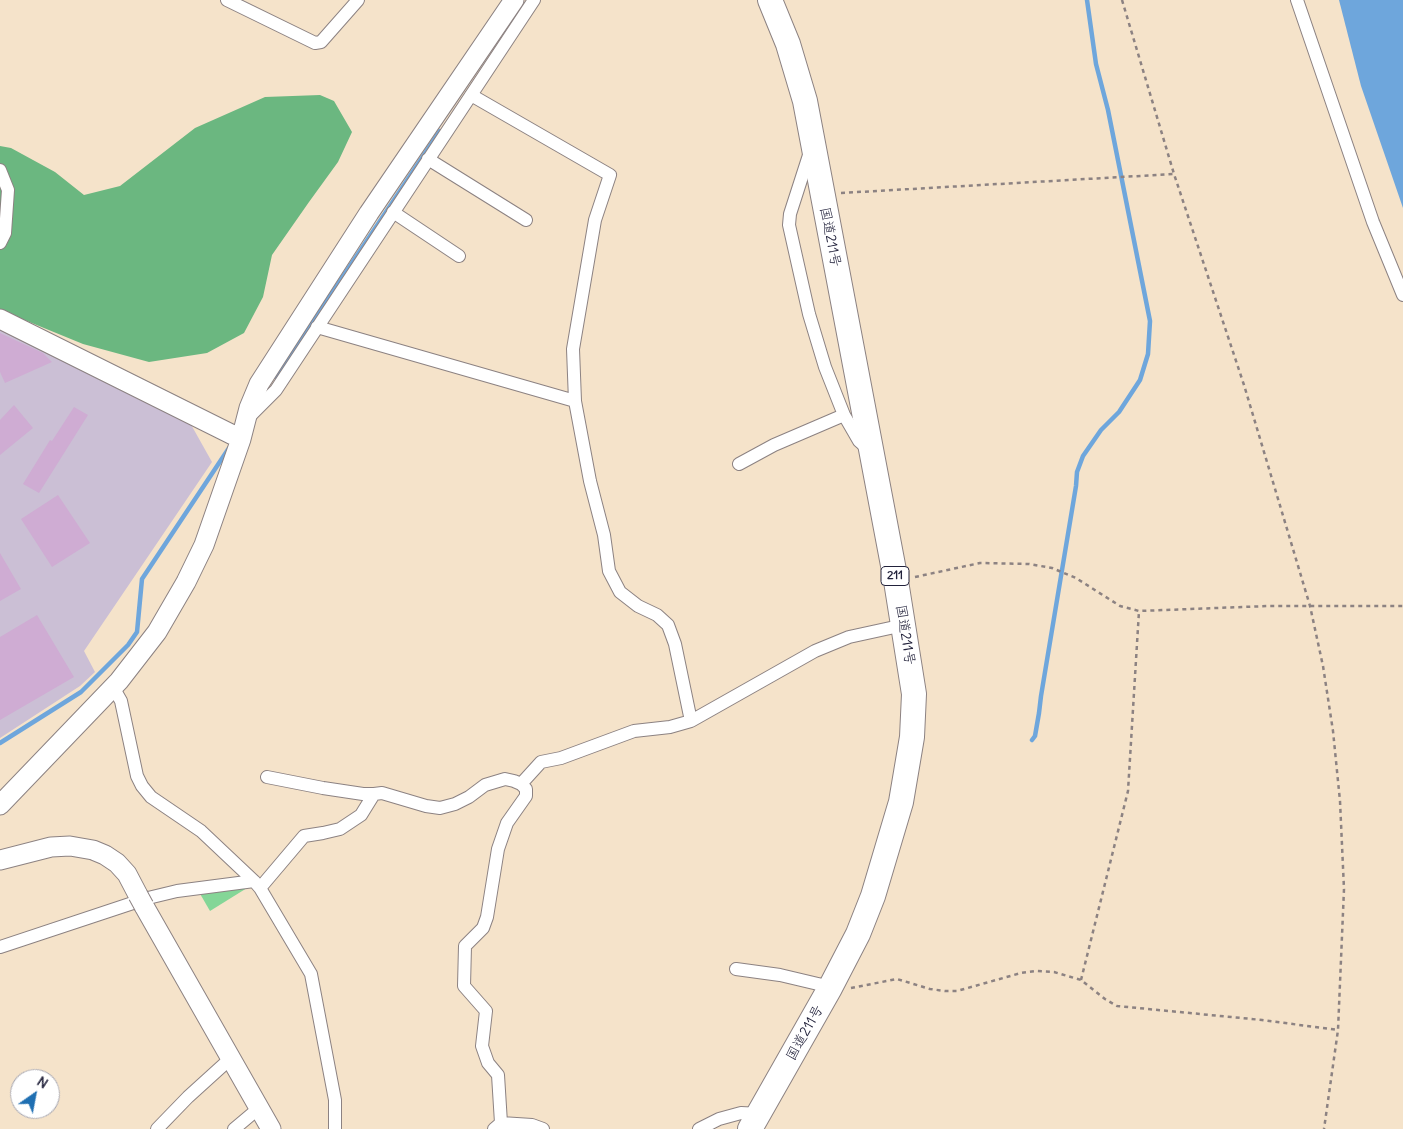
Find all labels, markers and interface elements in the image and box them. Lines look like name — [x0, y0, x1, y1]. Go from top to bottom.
street label: 国道211号 — [816, 206, 844, 268]
road number: 211 — [881, 566, 909, 586]
street label: 国道211号 — [892, 604, 918, 666]
street label: 国道211号 — [783, 1002, 827, 1064]
north arrow — [10, 1069, 60, 1119]
text: N — [34, 1072, 52, 1092]

